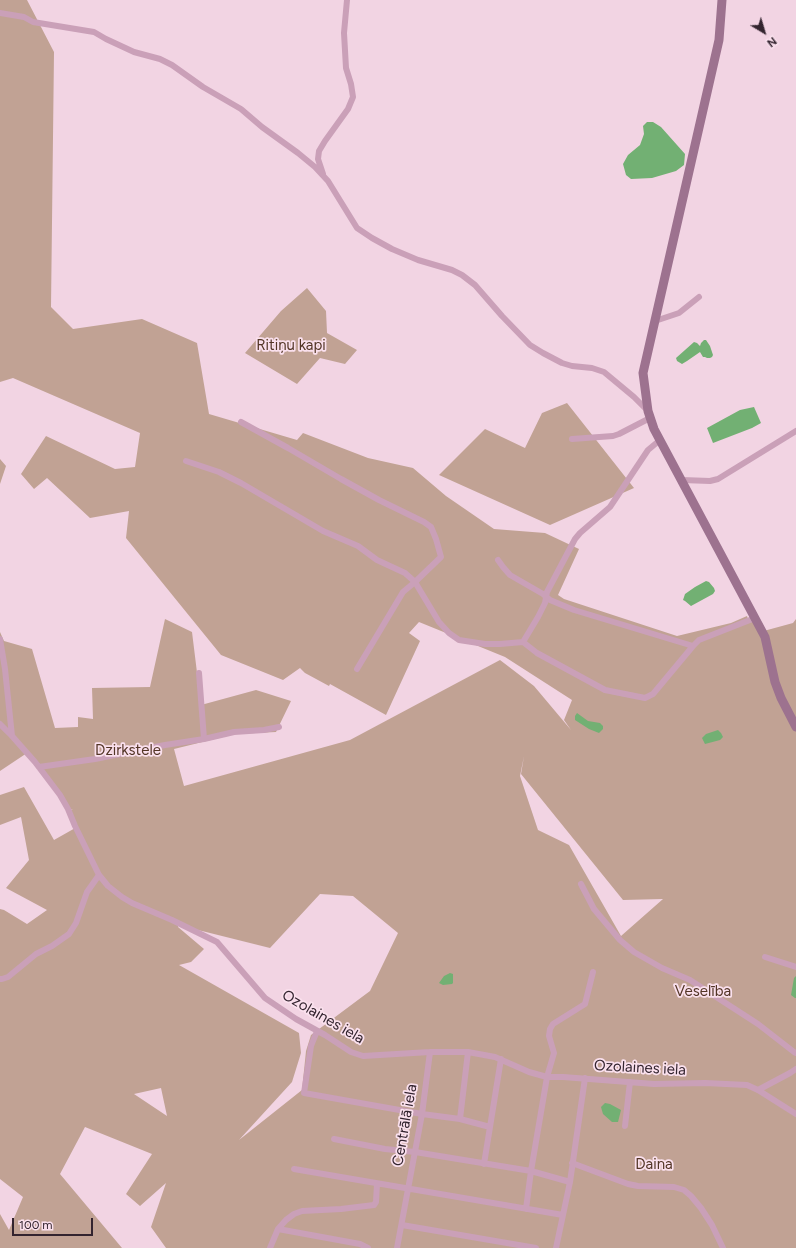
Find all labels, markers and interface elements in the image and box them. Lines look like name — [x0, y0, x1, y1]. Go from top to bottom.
north arrow — [744, 12, 784, 52]
text: N — [764, 34, 779, 50]
park label: Ritiņu kapi — [256, 337, 326, 355]
park label: Dzirkstele — [95, 742, 161, 760]
park label: Veselība — [675, 983, 731, 1001]
street label: Ozolaines iela — [279, 986, 367, 1048]
street label: Ozolaines iela — [594, 1057, 686, 1079]
street label: Centrālā iela — [389, 1083, 421, 1167]
park label: Daina — [635, 1156, 673, 1174]
scale bar — [14, 1210, 95, 1236]
text: 100 m — [19, 1218, 53, 1232]

